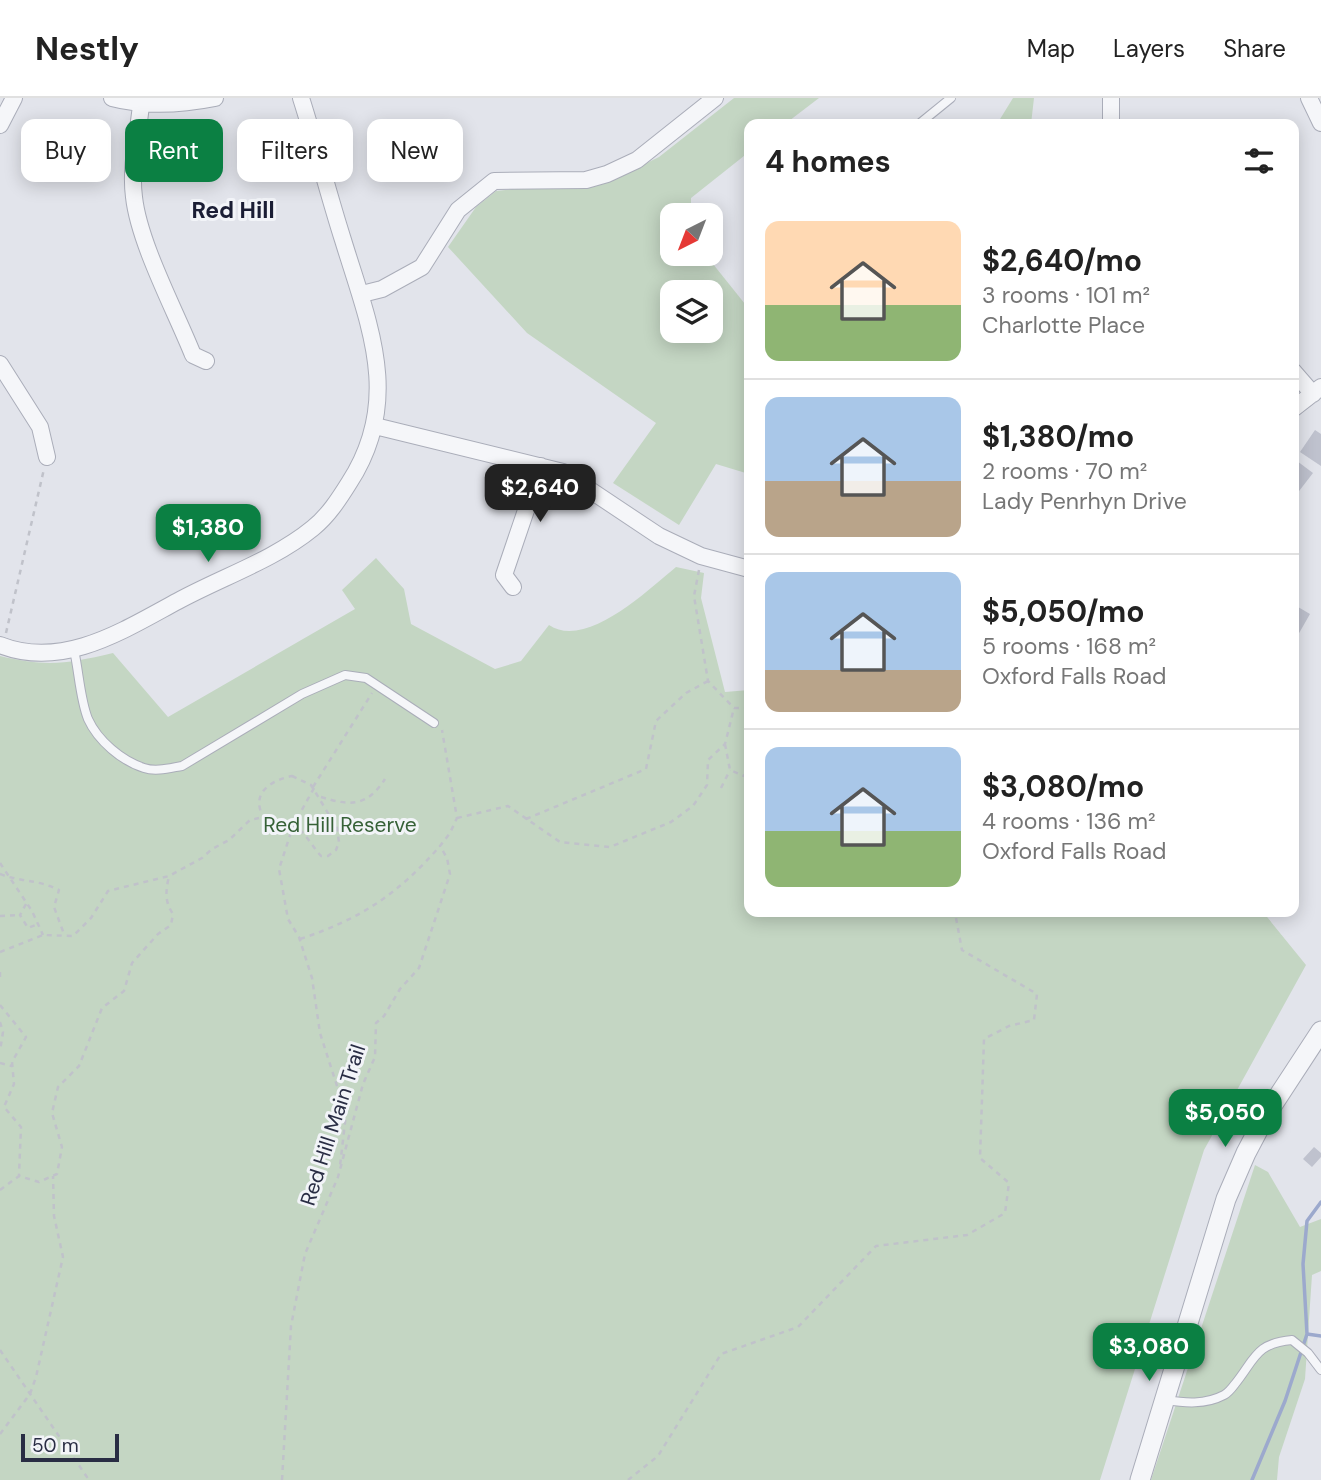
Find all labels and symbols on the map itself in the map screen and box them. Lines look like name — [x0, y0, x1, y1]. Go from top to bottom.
district label: Red Hill — [191, 195, 275, 225]
north arrow — [660, 203, 723, 266]
pin: $2,640 — [483, 464, 597, 524]
pin: $1,380 — [151, 504, 265, 564]
park label: Red Hill Reserve — [263, 811, 417, 839]
street label: Red Hill Main Trail — [294, 1041, 372, 1209]
pin: $5,050 — [1168, 1090, 1282, 1149]
pin: $3,080 — [1092, 1324, 1206, 1383]
scale bar — [21, 1431, 119, 1463]

